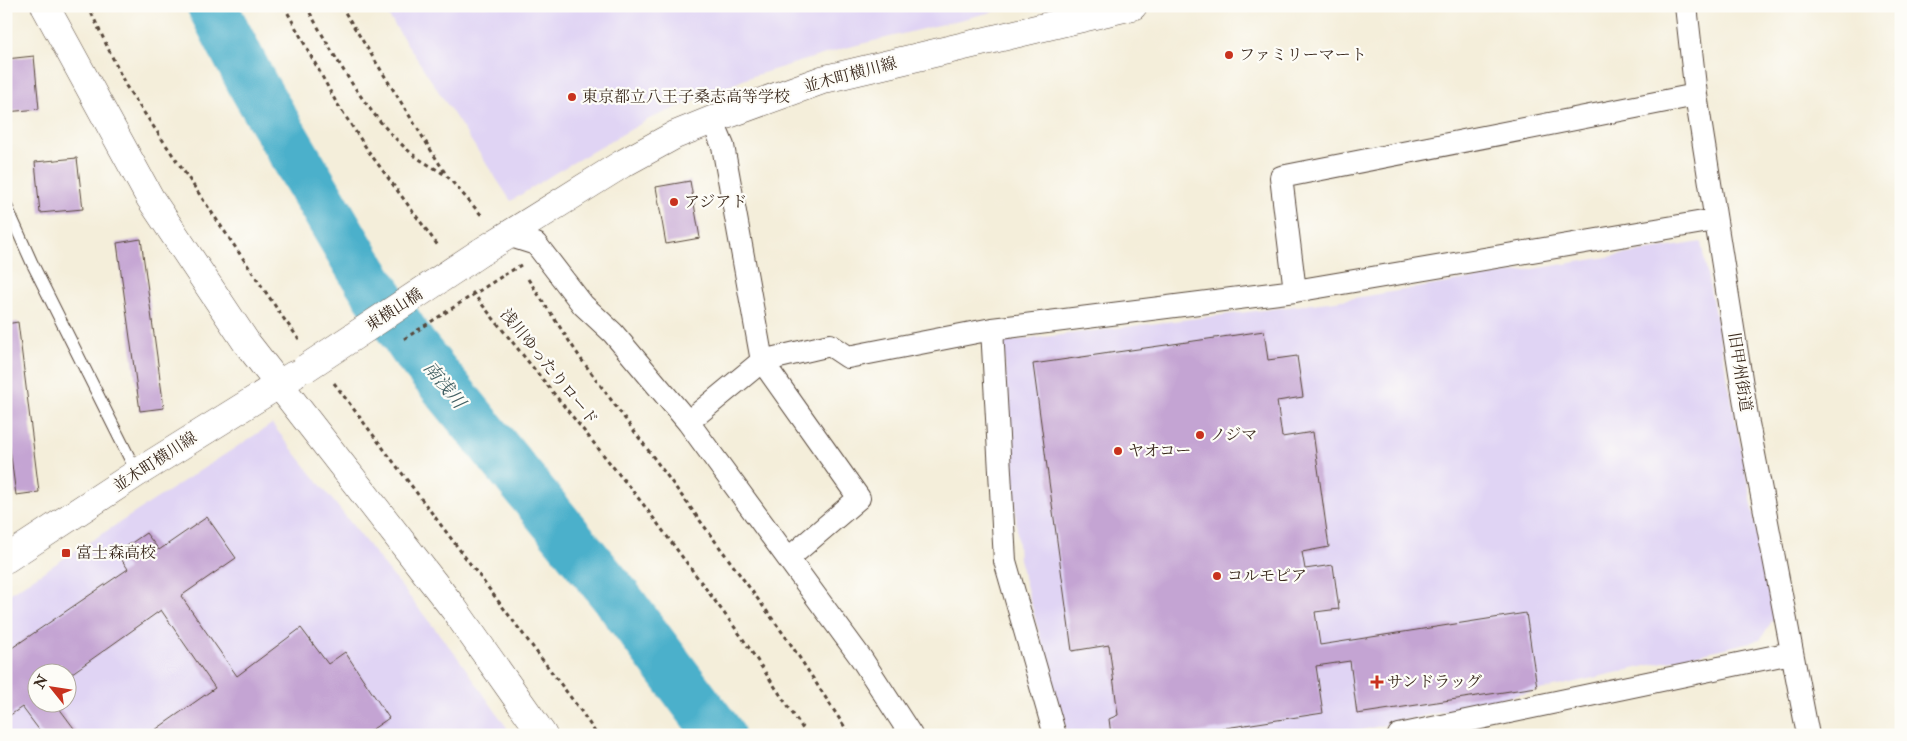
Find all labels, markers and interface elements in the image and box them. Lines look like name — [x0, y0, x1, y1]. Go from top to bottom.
place label: ファミリーマート — [1239, 45, 1367, 65]
marker: ファミリーマート — [1223, 49, 1235, 61]
street label: 並木町横川線 — [801, 53, 899, 97]
place label: 東京都立八王子桑志高等学校 — [582, 87, 790, 107]
marker: 東京都立八王子桑志高等学校 — [566, 91, 578, 103]
place label: アジアド — [684, 192, 747, 212]
marker: アジアド — [668, 196, 680, 208]
street label: 東横山橋 — [362, 284, 426, 336]
street label: 浅川ゆったりロード — [496, 305, 602, 429]
street label: 旧甲州街道 — [1724, 331, 1756, 413]
water label: 南浅川 — [418, 357, 471, 415]
place label: ノジマ — [1210, 425, 1257, 445]
street label: 並木町横川線 — [109, 427, 201, 497]
marker: ノジマ — [1194, 429, 1206, 441]
place label: ヤオコー — [1128, 441, 1191, 461]
marker: ヤオコー — [1112, 445, 1124, 457]
place label: 富士森高校 — [76, 543, 156, 563]
marker: 富士森高校 — [60, 547, 72, 559]
place label: コルモピア — [1227, 566, 1307, 586]
marker: コルモピア — [1211, 570, 1223, 582]
north arrow — [28, 664, 78, 714]
text: N — [30, 672, 52, 692]
place label: サンドラッグ — [1387, 672, 1482, 692]
marker: サンドラッグ — [1371, 676, 1383, 688]

